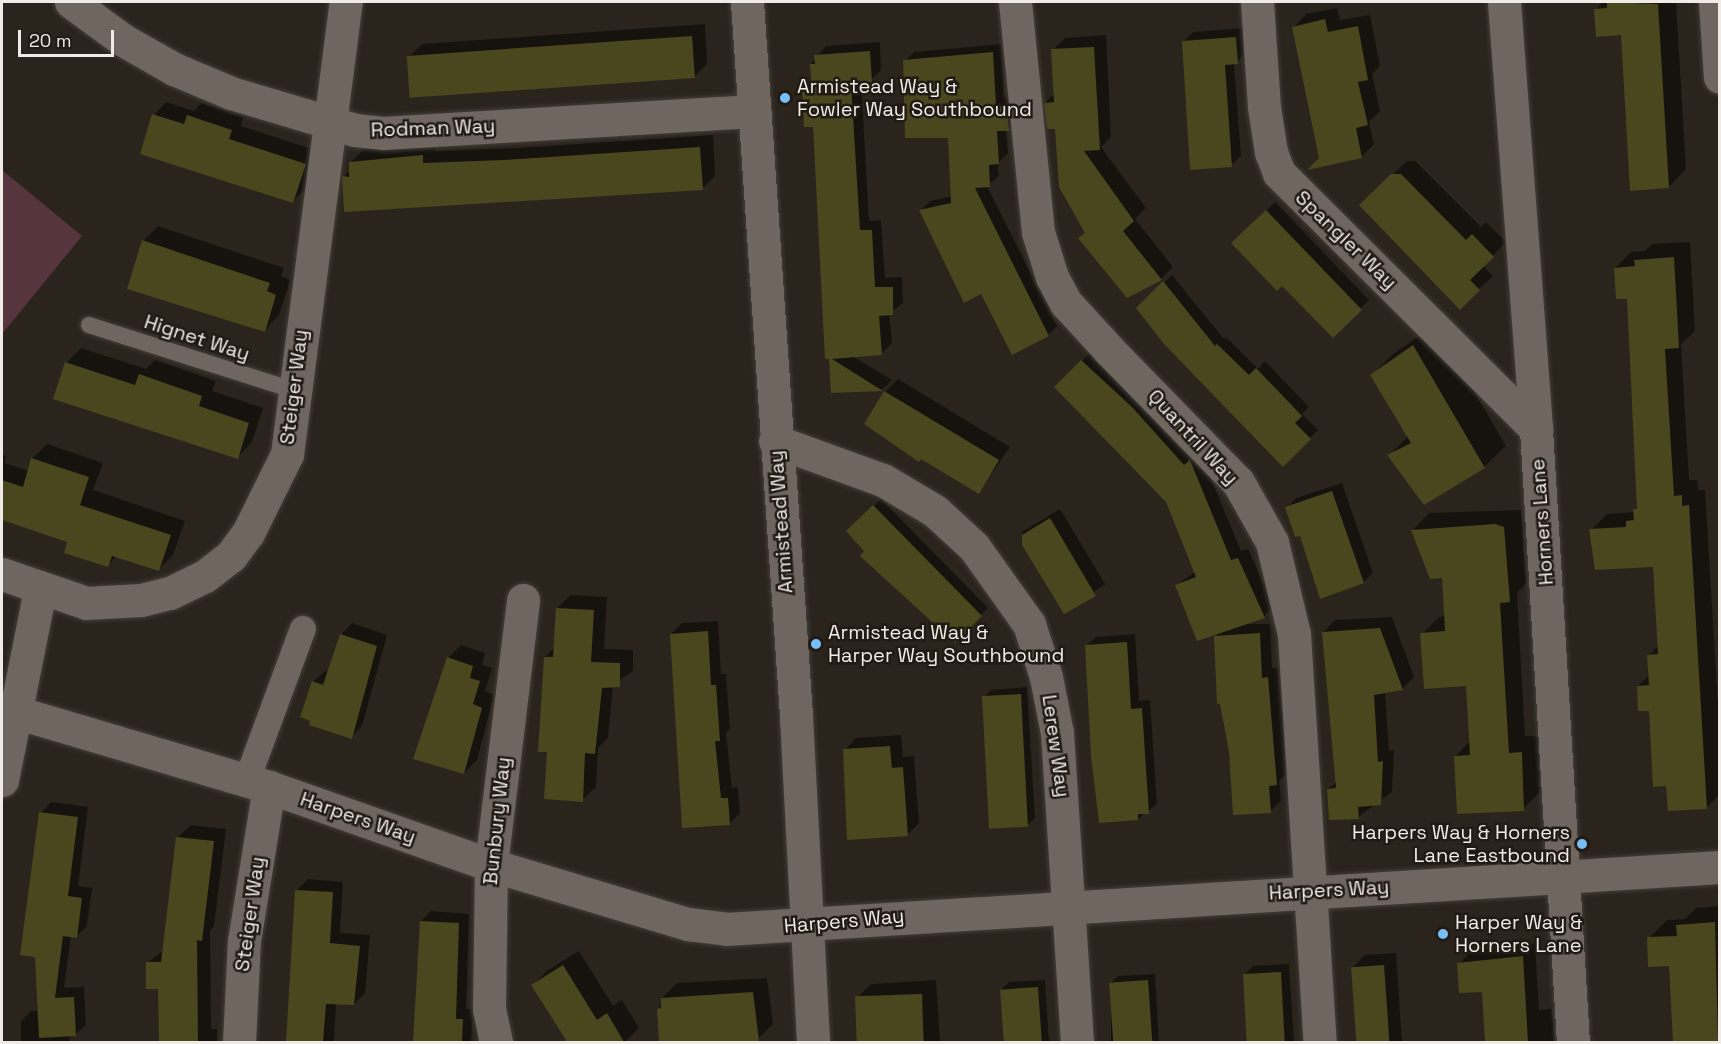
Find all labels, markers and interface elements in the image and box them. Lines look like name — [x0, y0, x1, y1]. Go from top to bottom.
scale bar — [21, 18, 117, 56]
text: 20 m — [29, 29, 72, 52]
place label: Armistead Way & Fowler Way Southbound — [797, 74, 1032, 121]
marker: Armistead Way & Fowler Way Southbound — [778, 91, 792, 105]
street label: Rodman Way — [370, 114, 496, 142]
street label: Spangler Way — [1290, 186, 1402, 294]
street label: Hignet Way — [141, 310, 253, 366]
street label: Steiger Way — [275, 328, 313, 446]
street label: Quantril Way — [1143, 384, 1243, 490]
street label: Armistead Way — [764, 450, 798, 594]
street label: Horners Lane — [1526, 458, 1558, 586]
place label: Armistead Way & Harper Way Southbound — [828, 620, 1064, 667]
marker: Armistead Way & Harper Way Southbound — [809, 637, 823, 651]
street label: Lerew Way — [1037, 693, 1075, 799]
street label: Bunbury Way — [478, 756, 516, 886]
street label: Harpers Way — [297, 787, 419, 849]
place label: Harpers Way & Horners Lane Eastbound — [1352, 820, 1570, 867]
marker: Harpers Way & Horners Lane Eastbound — [1575, 837, 1589, 851]
street label: Steiger Way — [230, 855, 270, 973]
street label: Harpers Way — [1268, 875, 1390, 905]
street label: Harpers Way — [783, 904, 905, 938]
place label: Harper Way & Horners Lane — [1455, 910, 1583, 957]
marker: Harper Way & Horners Lane — [1436, 927, 1450, 941]

